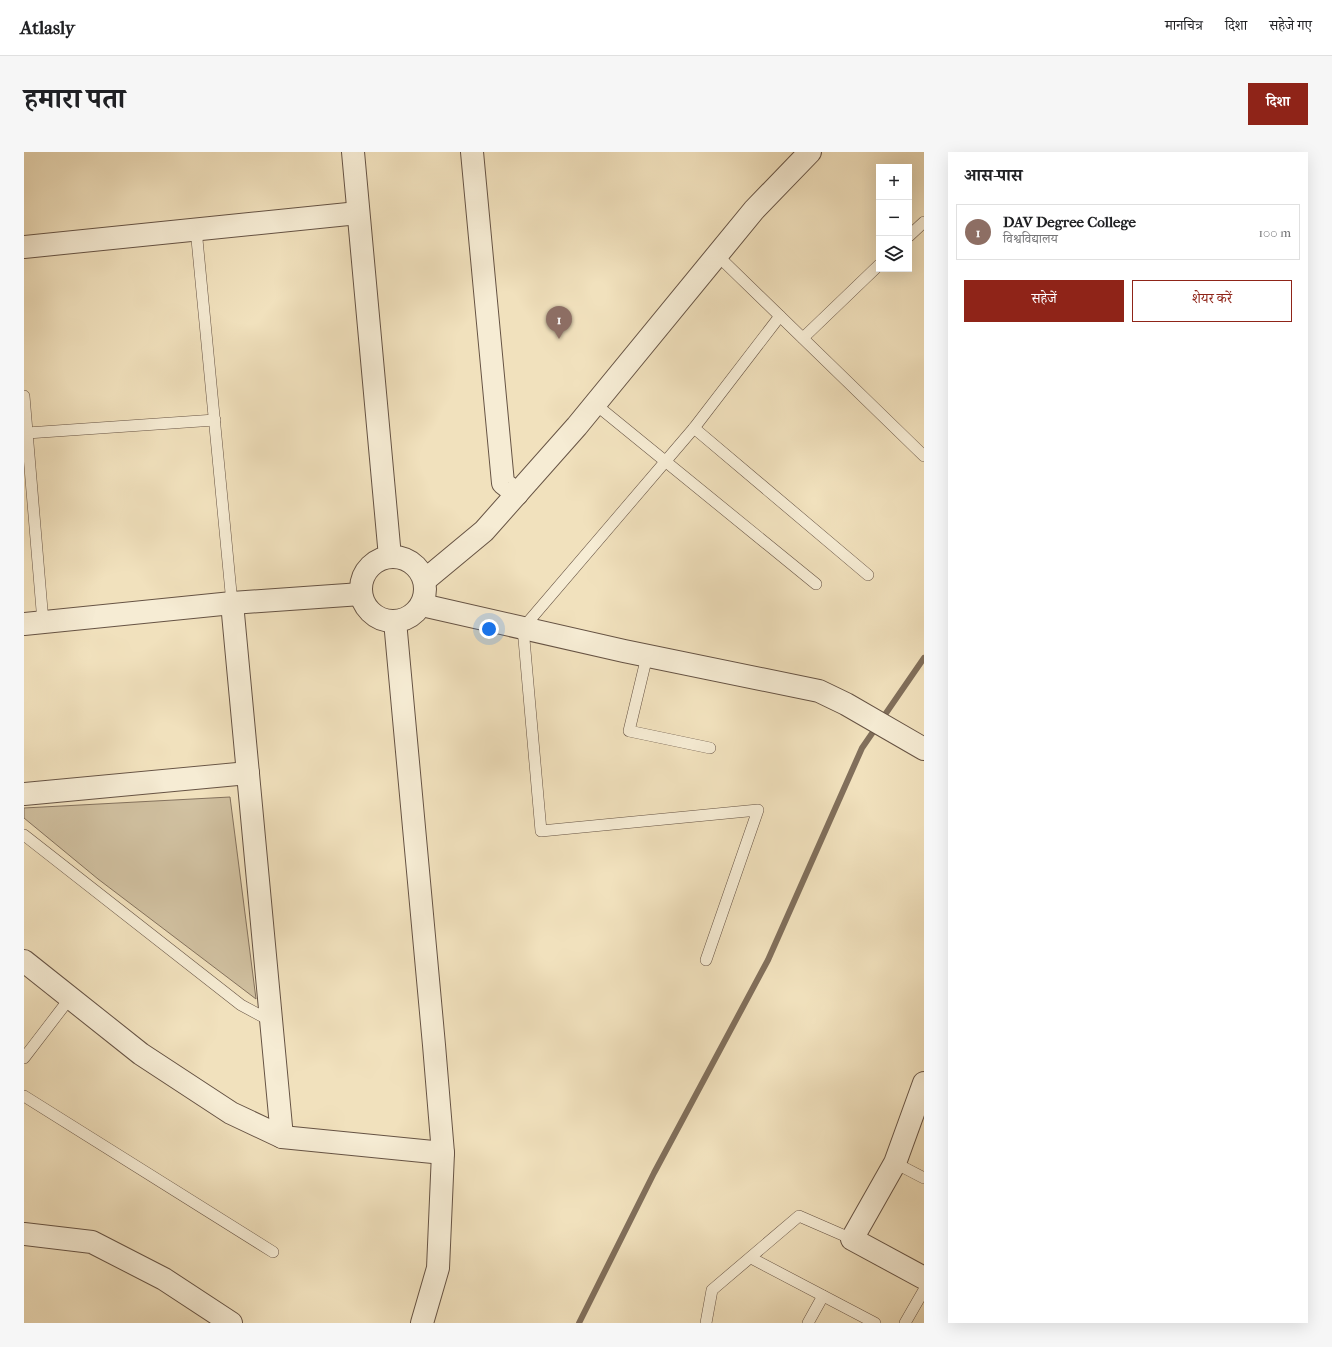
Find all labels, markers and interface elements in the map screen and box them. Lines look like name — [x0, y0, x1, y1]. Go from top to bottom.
text: Atlasly — [20, 17, 75, 39]
text: मानचित्र — [1165, 17, 1203, 34]
text: दिशा — [1225, 17, 1247, 34]
text: सहेजे गए — [1269, 17, 1312, 34]
text: हमारा पता — [24, 82, 125, 115]
button: दिशा — [1248, 83, 1308, 125]
map controls — [876, 164, 912, 272]
button: + — [876, 164, 912, 200]
text: आस-पास — [964, 165, 1023, 185]
button: − — [876, 200, 912, 236]
text: DAV Degree College — [1003, 213, 1136, 231]
text: 1 — [976, 225, 980, 240]
text: 100 m — [1258, 225, 1291, 240]
text: विश्वविद्यालय — [1003, 231, 1058, 246]
button: layers — [876, 236, 912, 272]
button: सहेजें — [964, 280, 1124, 322]
button: शेयर करें — [1132, 280, 1292, 322]
pin: 1 — [546, 306, 572, 339]
your location — [479, 619, 499, 639]

